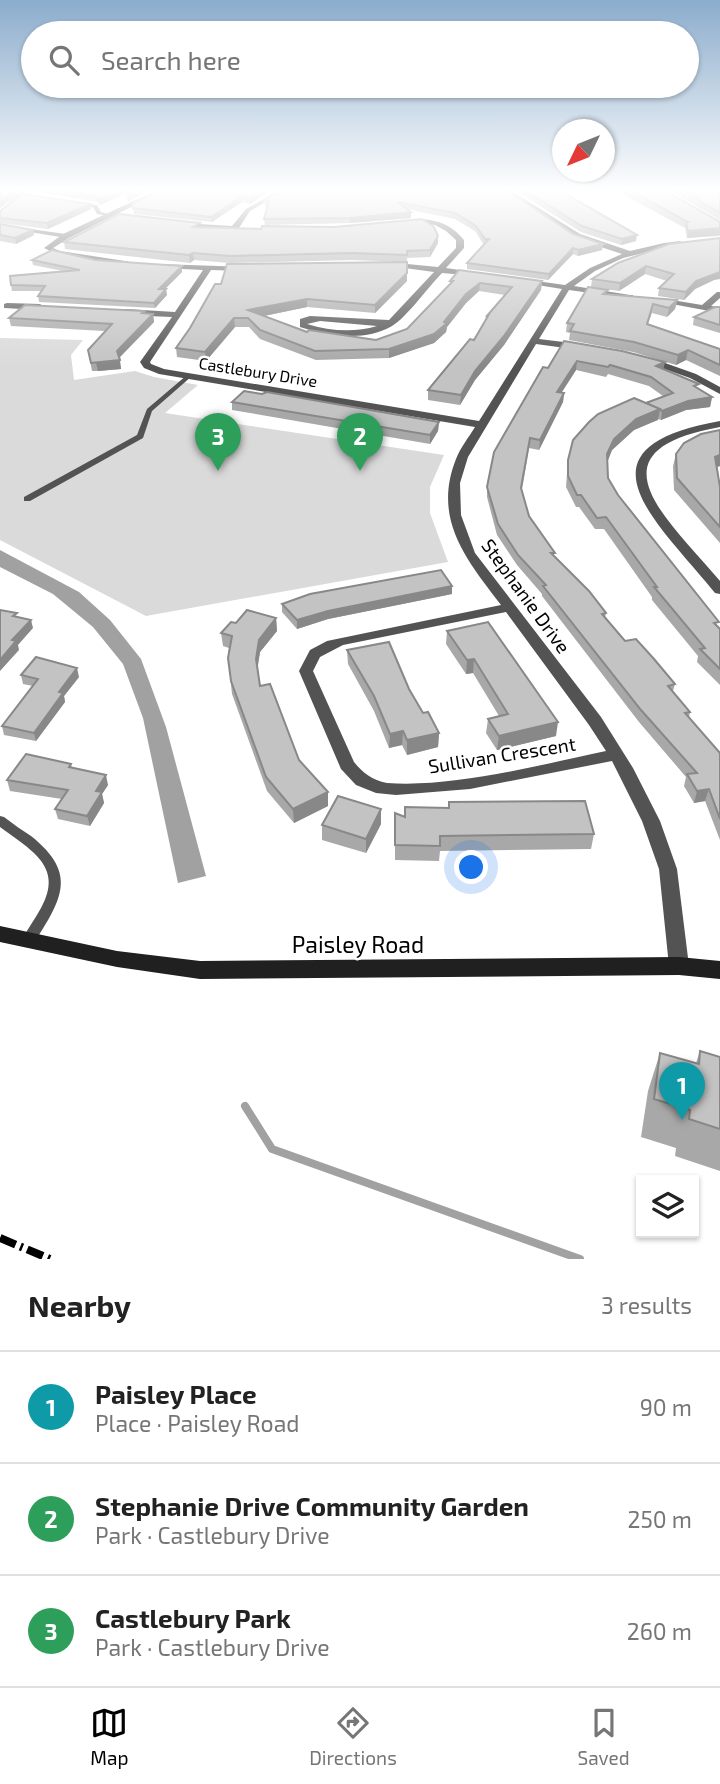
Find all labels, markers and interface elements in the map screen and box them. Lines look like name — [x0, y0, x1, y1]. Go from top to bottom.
search box — [21, 21, 699, 98]
icon: search — [45, 41, 83, 79]
text: Search here — [101, 44, 241, 75]
north arrow — [552, 119, 615, 182]
street label: Castlebury Drive — [197, 353, 319, 390]
pin: 3 — [195, 413, 241, 471]
pin: 2 — [337, 413, 383, 471]
street label: Stephanie Drive — [477, 534, 576, 657]
street label: Sullivan Crescent — [427, 732, 577, 778]
your location — [454, 850, 488, 884]
street label: Paisley Road — [292, 930, 424, 958]
pin: 1 — [659, 1062, 705, 1120]
map controls — [636, 1175, 699, 1238]
button: layers — [636, 1175, 699, 1238]
text: Nearby — [28, 1287, 131, 1323]
text: 3 results — [601, 1291, 692, 1319]
text: Paisley Place — [95, 1378, 257, 1409]
text: 1 — [46, 1393, 56, 1421]
text: 90 m — [640, 1393, 692, 1421]
text: Place · Paisley Road — [95, 1409, 300, 1437]
text: Stephanie Drive Community Garden — [95, 1490, 529, 1521]
text: 2 — [44, 1505, 58, 1533]
text: 250 m — [628, 1505, 692, 1533]
text: Park · Castlebury Drive — [95, 1521, 330, 1549]
text: Castlebury Park — [95, 1602, 291, 1633]
text: 3 — [44, 1617, 58, 1645]
text: 260 m — [627, 1617, 692, 1645]
text: Park · Castlebury Drive — [95, 1633, 330, 1661]
tab: Map — [90, 1704, 128, 1769]
tab: Directions — [309, 1704, 397, 1769]
tab: Saved — [577, 1704, 630, 1769]

